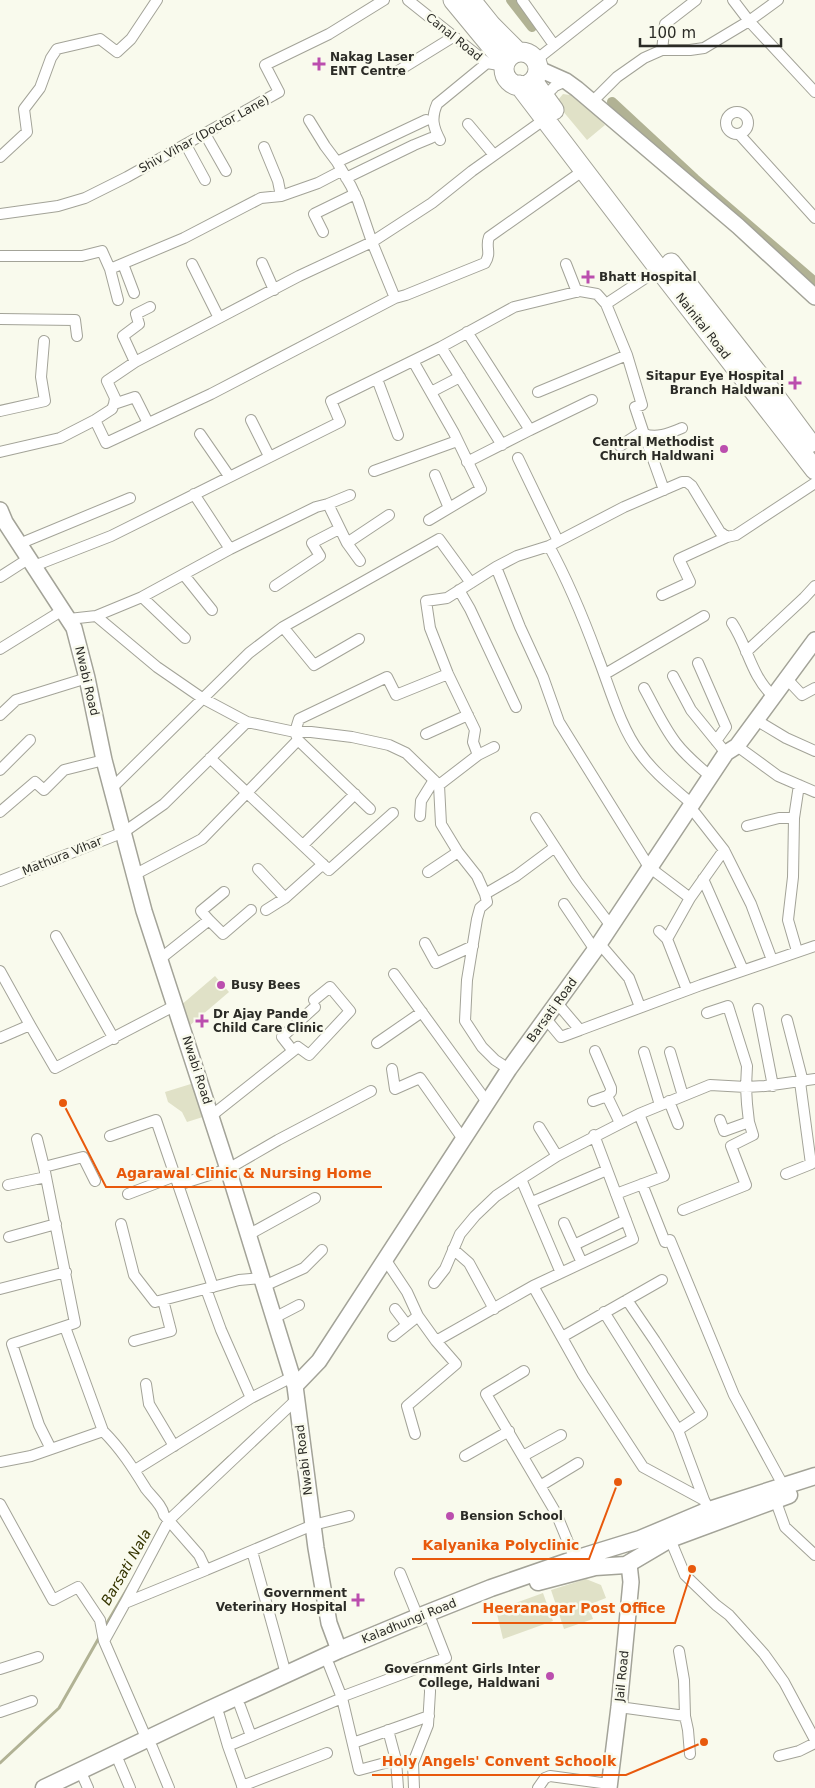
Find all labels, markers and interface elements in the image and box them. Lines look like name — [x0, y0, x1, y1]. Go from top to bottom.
street label: Canal Road — [423, 10, 485, 64]
scale bar — [640, 15, 781, 47]
text: 100 m — [648, 24, 696, 42]
place label: Nakag Laser ENT Centre — [330, 50, 414, 78]
marker: Nakag Laser ENT Centre — [312, 57, 326, 71]
street label: Shiv Vihar (Doctor Lane) — [136, 92, 272, 176]
marker: Bhatt Hospital — [581, 270, 595, 284]
place label: Bhatt Hospital — [599, 270, 697, 284]
street label: Nainital Road — [673, 290, 733, 362]
place label: Sitapur Eye Hospital Branch Haldwani — [646, 369, 784, 397]
marker: Sitapur Eye Hospital Branch Haldwani — [788, 376, 802, 390]
place label: Central Methodist Church Haldwani — [592, 435, 714, 463]
marker: Central Methodist Church Haldwani — [718, 443, 730, 455]
street label: Nwabi Road — [72, 645, 102, 717]
street label: Mathura Vihar — [20, 834, 104, 878]
street label: Barsati Road — [524, 975, 580, 1045]
place label: Busy Bees — [231, 978, 300, 992]
marker: Busy Bees — [215, 979, 227, 991]
place label: Dr Ajay Pande Child Care Clinic — [213, 1007, 323, 1035]
marker: Dr Ajay Pande Child Care Clinic — [195, 1014, 209, 1028]
street label: Nwabi Road — [179, 1034, 215, 1106]
callout: Agarawal Clinic & Nursing Home — [106, 1158, 382, 1187]
text: Agarawal Clinic & Nursing Home — [116, 1165, 372, 1181]
street label: Nwabi Road — [293, 1424, 315, 1496]
place label: Bension School — [460, 1509, 563, 1523]
marker: Bension School — [444, 1510, 456, 1522]
water label: Barsati Nala — [98, 1526, 154, 1608]
callout: Kalyanika Polyclinic — [412, 1530, 589, 1559]
text: Kalyanika Polyclinic — [423, 1537, 579, 1553]
place label: Government Veterinary Hospital — [216, 1586, 347, 1614]
marker: Government Veterinary Hospital — [351, 1593, 365, 1607]
callout: Heeranagar Post Office — [472, 1594, 675, 1623]
street label: Kaladhungi Road — [360, 1596, 458, 1646]
text: Heeranagar Post Office — [483, 1600, 665, 1616]
street label: Jail Road — [612, 1650, 632, 1703]
place label: Government Girls Inter College, Haldwani — [384, 1662, 540, 1690]
marker: Government Girls Inter College, Haldwani — [544, 1670, 556, 1682]
callout: Holy Angels' Convent Schoolk — [372, 1746, 626, 1775]
text: Holy Angels' Convent Schoolk — [382, 1753, 617, 1769]

